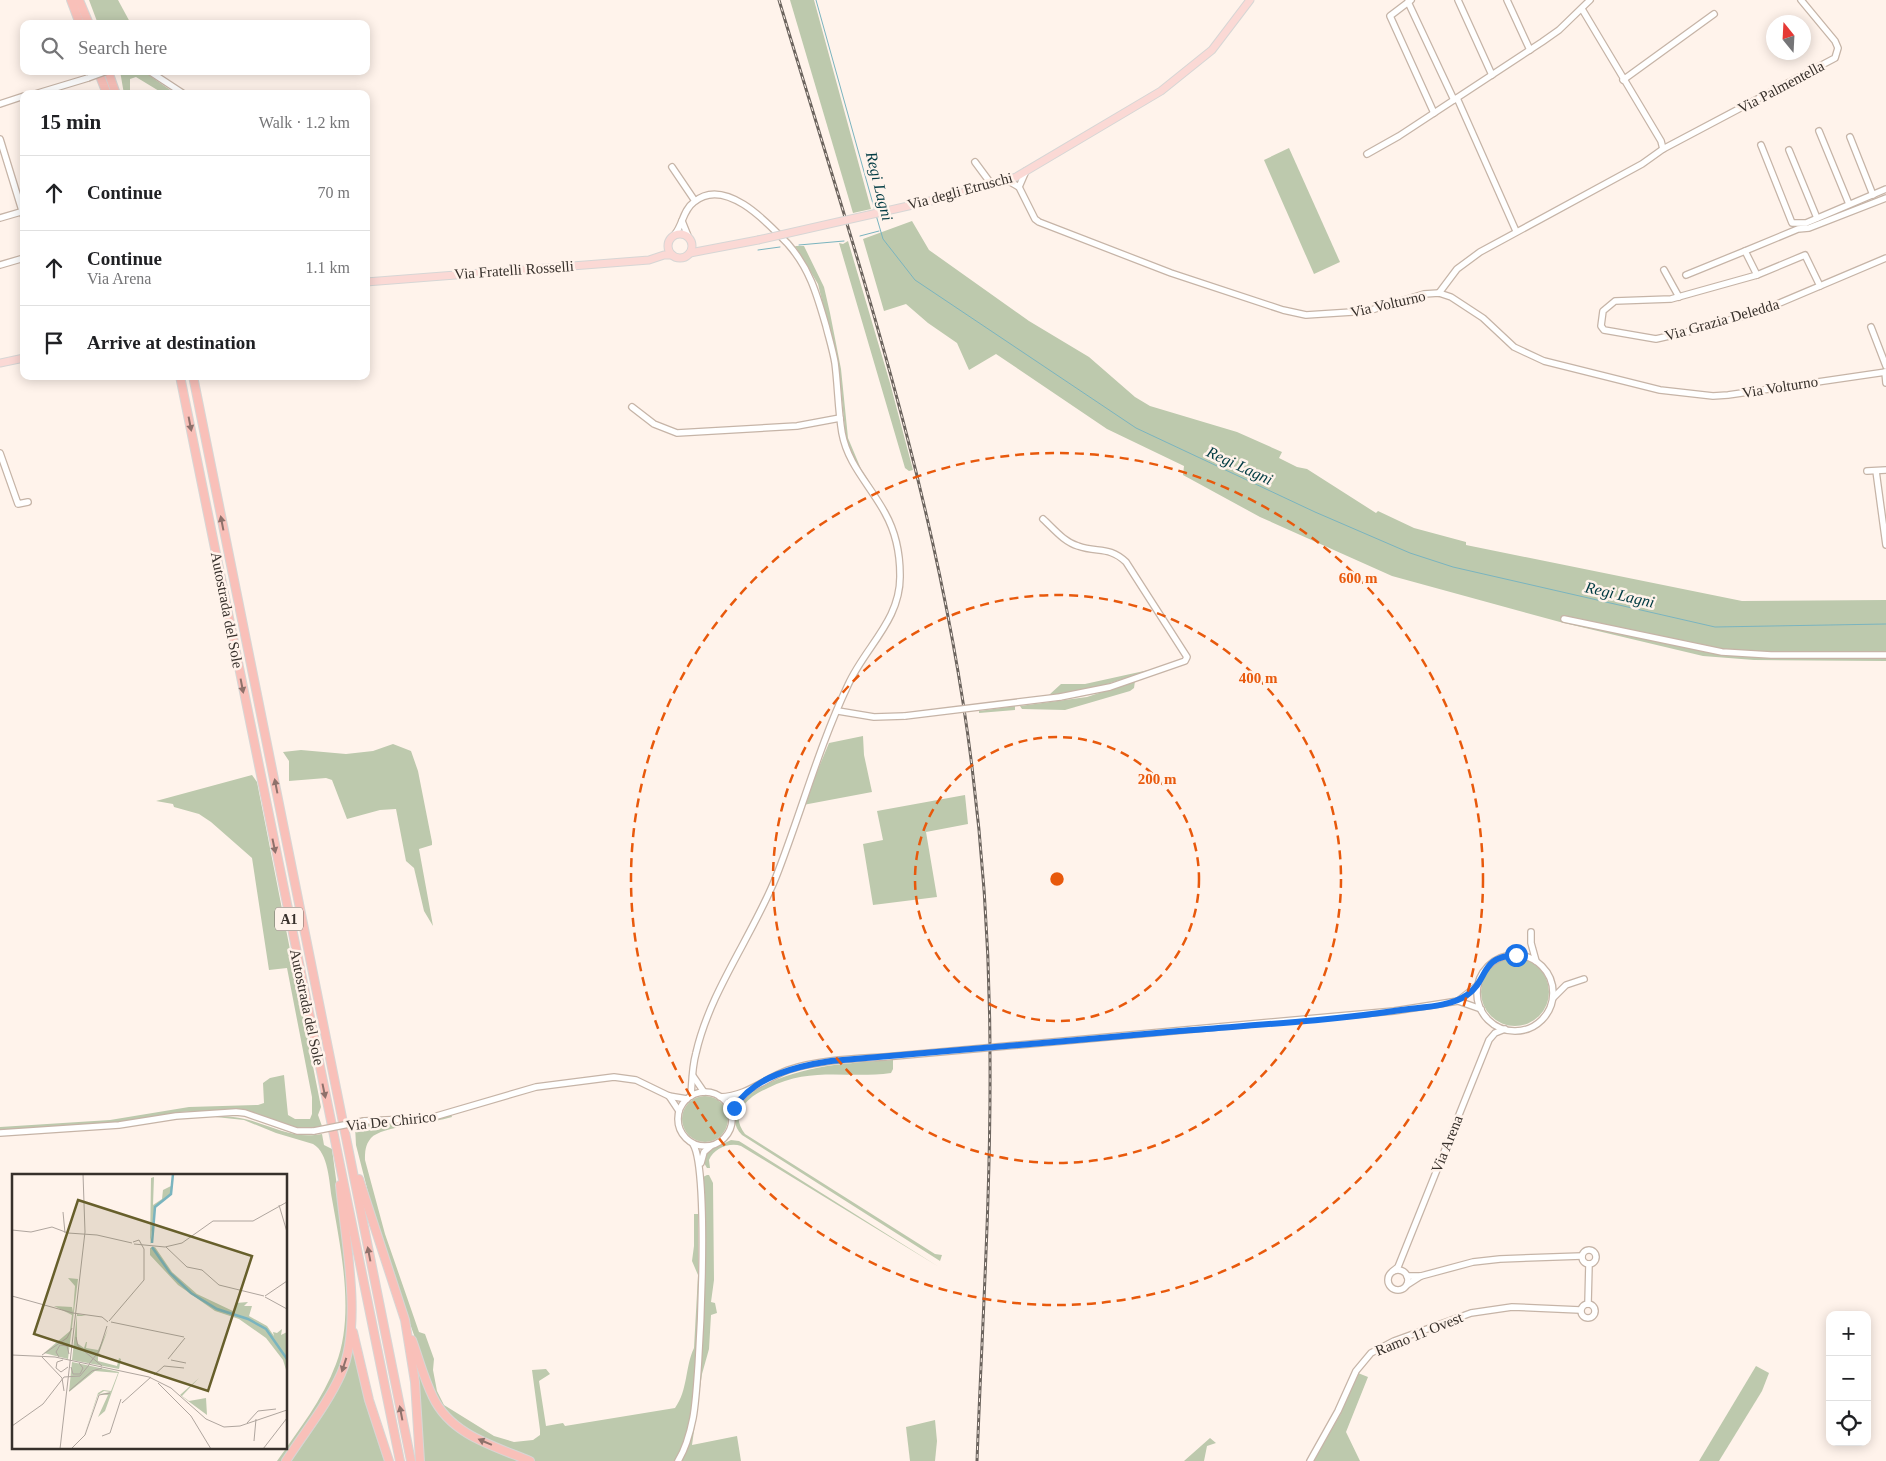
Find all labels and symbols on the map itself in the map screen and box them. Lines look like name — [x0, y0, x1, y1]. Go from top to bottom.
north arrow — [1766, 15, 1811, 60]
street label: Via Palmentella — [1735, 57, 1827, 116]
water label: Regi Lagni — [862, 149, 896, 223]
street label: Via degli Etruschi — [906, 169, 1014, 213]
street label: Via Fratelli Rosselli — [454, 258, 574, 282]
street label: Via Volturno — [1349, 288, 1427, 320]
street label: Via Grazia Deledda — [1663, 296, 1781, 344]
street label: Via Volturno — [1741, 373, 1819, 401]
one-way arrow — [186, 416, 194, 432]
water label: Regi Lagni — [1203, 442, 1275, 489]
one-way arrow — [218, 515, 226, 531]
street label: Autostrada del Sole — [208, 550, 246, 670]
text: 600 m — [1339, 570, 1378, 586]
water label: Regi Lagni — [1582, 578, 1656, 612]
text: 400 m — [1239, 670, 1278, 686]
one-way arrow — [238, 679, 246, 695]
text: 200 m — [1138, 771, 1177, 787]
one-way arrow — [271, 777, 279, 793]
one-way arrow — [270, 838, 278, 853]
centre of rings — [1048, 870, 1066, 888]
road number: A1 — [275, 908, 303, 931]
route start — [1505, 944, 1528, 967]
street label: Autostrada del Sole — [287, 947, 327, 1067]
one-way arrow — [320, 1083, 328, 1098]
route end — [723, 1097, 746, 1120]
street label: Via De Chirico — [345, 1108, 437, 1134]
street label: Via Arena — [1428, 1113, 1466, 1175]
inset map — [12, 1174, 288, 1448]
one-way arrow — [365, 1245, 373, 1261]
street label: Ramo 11 Ovest — [1373, 1309, 1466, 1359]
one-way arrow — [339, 1358, 347, 1373]
one-way arrow — [397, 1406, 405, 1421]
one-way arrow — [477, 1438, 492, 1446]

